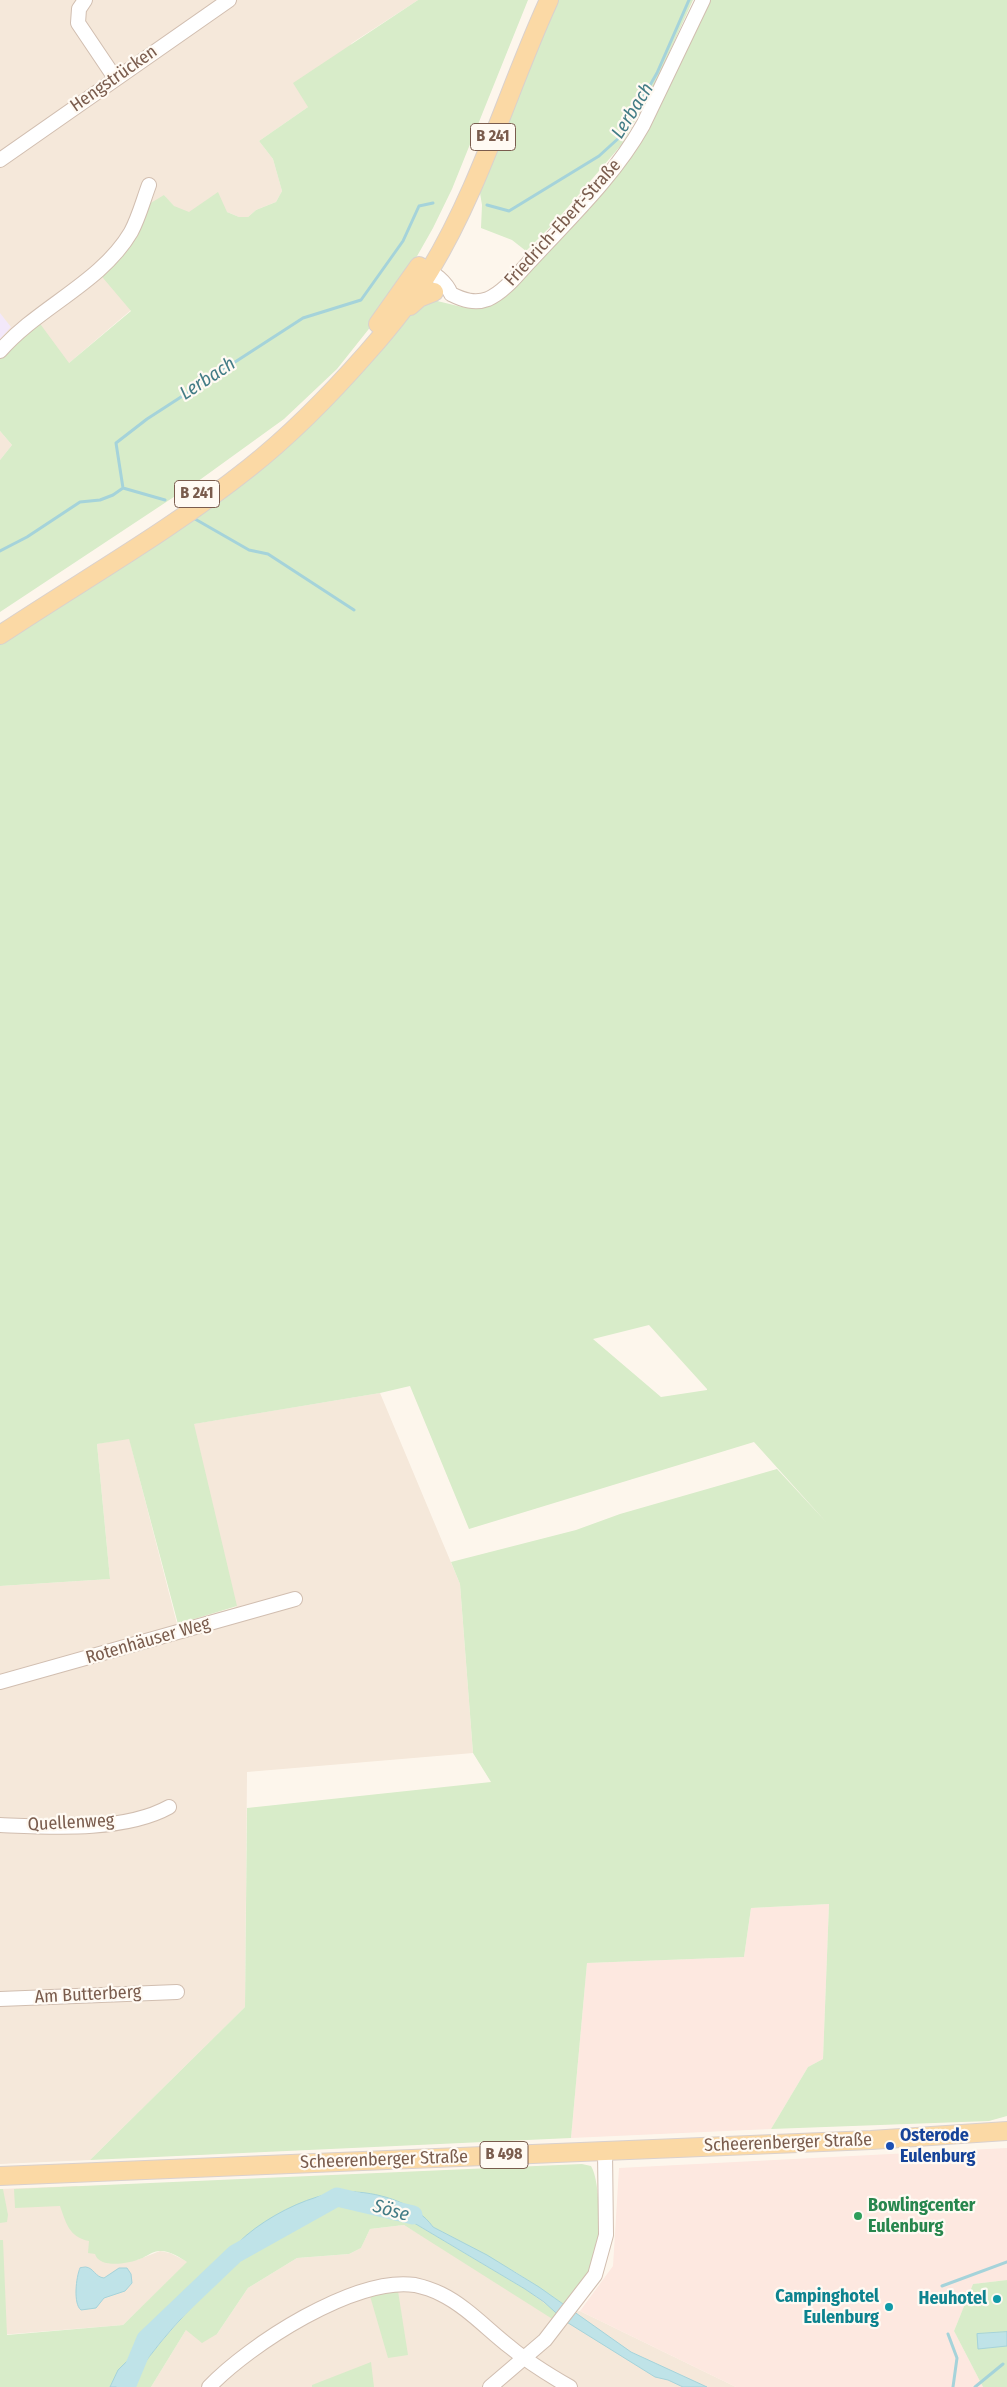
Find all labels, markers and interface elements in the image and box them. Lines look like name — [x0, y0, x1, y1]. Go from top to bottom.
street label: Hengstrücken — [66, 41, 162, 117]
water label: Lerbach — [607, 79, 659, 143]
road number: B 241 — [470, 124, 516, 150]
street label: Friedrich-Ebert-Straße — [500, 155, 626, 291]
water label: Lerbach — [176, 353, 240, 405]
road number: B 241 — [174, 480, 220, 508]
street label: Rotenhäuser Weg — [83, 1613, 213, 1669]
street label: Quellenweg — [27, 1810, 115, 1836]
street label: Am Butterberg — [34, 1981, 142, 2009]
place label: Osterode Eulenburg — [900, 2125, 975, 2168]
street label: Scheerenberger Straße — [704, 2129, 872, 2157]
marker: Osterode Eulenburg — [884, 2140, 896, 2152]
road number: B 498 — [480, 2142, 528, 2168]
street label: Scheerenberger Straße — [300, 2146, 468, 2174]
water label: Söse — [370, 2195, 412, 2227]
place label: Bowlingcenter Eulenburg — [868, 2195, 975, 2238]
marker: Bowlingcenter Eulenburg — [852, 2210, 864, 2222]
place label: Campinghotel Eulenburg — [775, 2286, 879, 2328]
place label: Heuhotel — [919, 2288, 987, 2310]
marker: Heuhotel — [991, 2293, 1003, 2305]
marker: Campinghotel Eulenburg — [883, 2301, 895, 2313]

